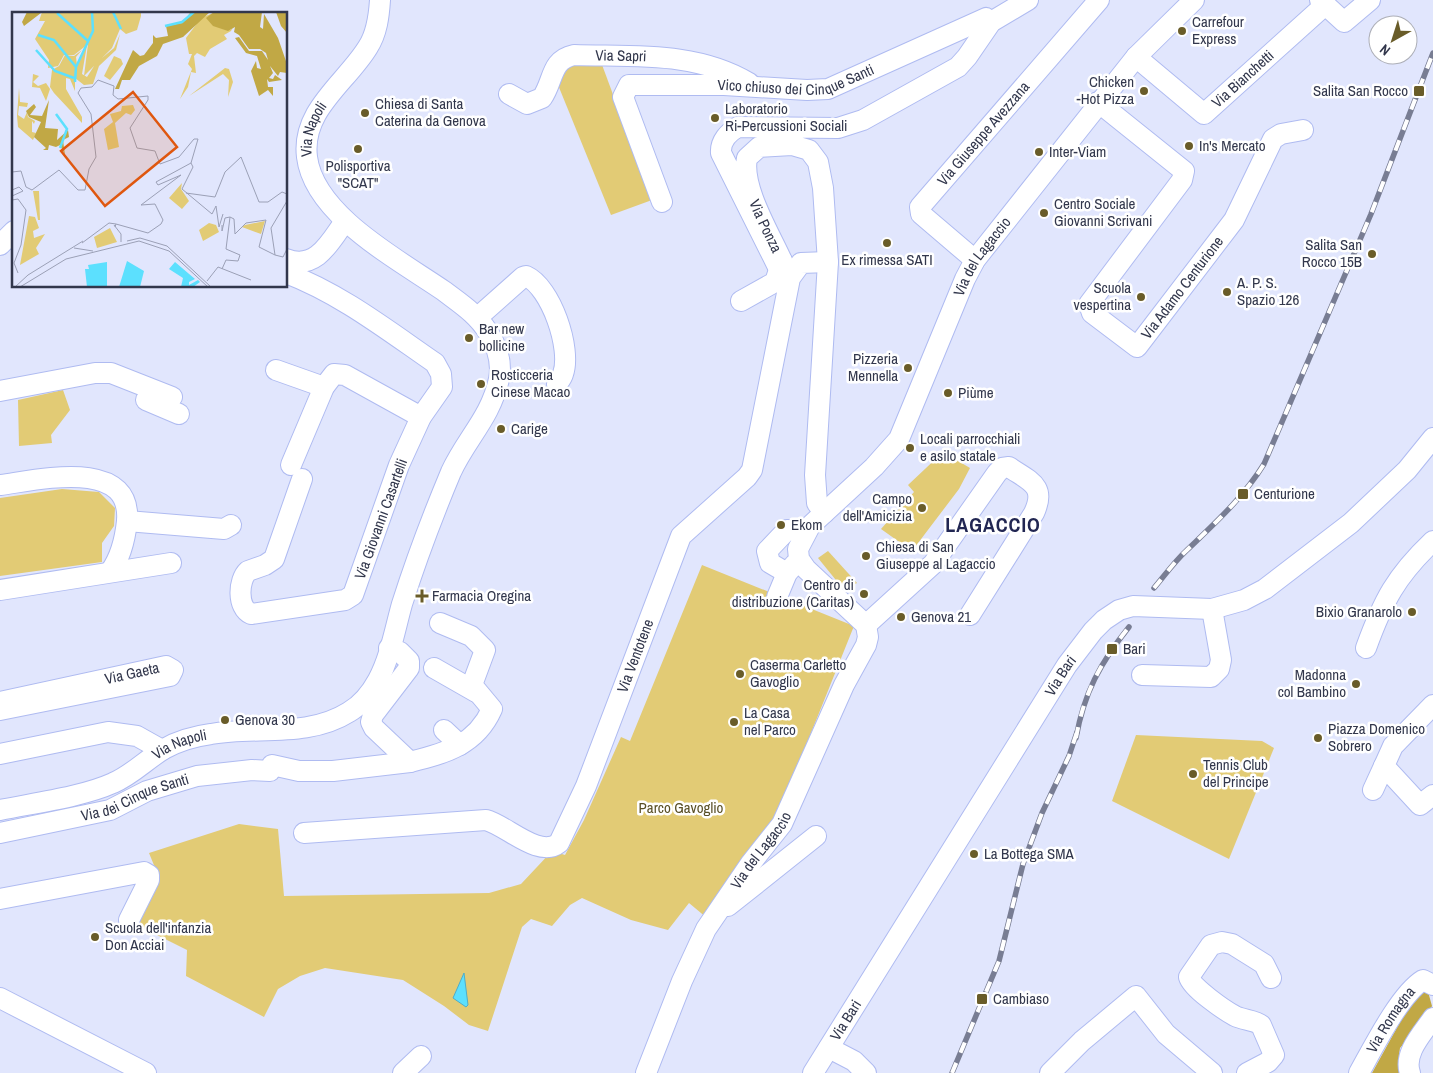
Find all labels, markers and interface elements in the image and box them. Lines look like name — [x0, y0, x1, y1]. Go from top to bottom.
place label: Carrefour Express — [1192, 11, 1244, 49]
inset map — [12, 12, 288, 288]
north arrow — [1368, 15, 1418, 65]
marker: Carrefour Express — [1176, 25, 1188, 37]
text: N — [1376, 40, 1394, 60]
street label: Via Sapri — [595, 44, 647, 67]
street label: Via Bianchetti — [1207, 45, 1278, 112]
street label: Vico chiuso dei Cinque Santi — [718, 59, 877, 100]
place label: Chicken -Hot Pizza — [1077, 71, 1134, 109]
street label: Via Giuseppe Avezzana — [932, 77, 1034, 190]
place label: Salita San Rocco — [1313, 80, 1408, 101]
marker: Salita San Rocco — [1412, 84, 1426, 98]
marker: Chicken -Hot Pizza — [1138, 85, 1150, 97]
place label: Chiesa di Santa Caterina da Genova — [375, 93, 486, 131]
street label: Via Napoli — [295, 97, 331, 157]
place label: Laboratorio Ri-Percussioni Sociali — [725, 98, 847, 136]
marker: Chiesa di Santa Caterina da Genova — [359, 107, 371, 119]
marker: Laboratorio Ri-Percussioni Sociali — [709, 112, 721, 124]
place label: In's Mercato — [1199, 135, 1266, 156]
marker: In's Mercato — [1183, 140, 1195, 152]
place label: Inter-Viam — [1049, 141, 1106, 162]
marker: Polisportiva "SCAT" — [352, 143, 364, 155]
marker: Inter-Viam — [1033, 146, 1045, 158]
place label: Polisportiva "SCAT" — [326, 155, 391, 193]
place label: Centro Sociale Giovanni Scrivani — [1054, 193, 1152, 231]
street label: Via Ponza — [744, 196, 788, 256]
marker: Centro Sociale Giovanni Scrivani — [1038, 207, 1050, 219]
street label: Via del Lagaccio — [948, 212, 1015, 299]
street label: Via Adamo Centurione — [1136, 231, 1228, 343]
place label: Salita San Rocco 15B — [1302, 234, 1362, 272]
marker: Ex rimessa SATI — [881, 237, 893, 249]
marker: Salita San Rocco 15B — [1366, 248, 1378, 260]
place label: Ex rimessa SATI — [841, 249, 933, 270]
place label: A. P. S. Spazio 126 — [1236, 272, 1299, 310]
place label: Scuola vespertina — [1074, 277, 1131, 315]
marker: A. P. S. Spazio 126 — [1221, 286, 1233, 298]
marker: Scuola vespertina — [1135, 291, 1147, 303]
place label: Bar new bollicine — [479, 318, 525, 356]
marker: Bar new bollicine — [463, 332, 475, 344]
place label: Pizzeria Mennella — [848, 348, 898, 386]
marker: Pizzeria Mennella — [902, 362, 914, 374]
place label: Rosticceria Cinese Macao — [491, 364, 570, 402]
marker: Rosticceria Cinese Macao — [475, 378, 487, 390]
place label: Piùme — [958, 382, 994, 403]
marker: Piùme — [942, 387, 954, 399]
place label: Carige — [511, 418, 548, 439]
marker: Carige — [495, 423, 507, 435]
place label: Locali parrocchiali e asilo statale — [920, 428, 1021, 466]
marker: Locali parrocchiali e asilo statale — [904, 442, 916, 454]
street label: Via Giovanni Casartelli — [349, 456, 412, 582]
place label: Centurione — [1254, 483, 1315, 504]
marker: Centurione — [1236, 487, 1250, 501]
place label: Campo dell'Amicizia — [843, 488, 912, 526]
marker: Campo dell'Amicizia — [916, 502, 928, 514]
district label: LAGACCIO — [945, 511, 1041, 538]
place label: Ekom — [791, 514, 822, 535]
marker: Ekom — [775, 519, 787, 531]
place label: Chiesa di San Giuseppe al Lagaccio — [876, 536, 996, 574]
marker: Chiesa di San Giuseppe al Lagaccio — [860, 550, 872, 562]
place label: Centro di distribuzione (Caritas) — [732, 574, 854, 612]
place label: Farmacia Oregina — [432, 585, 531, 606]
marker: Centro di distribuzione (Caritas) — [858, 588, 870, 600]
marker: Farmacia Oregina — [416, 590, 428, 602]
place label: Bixio Granarolo — [1316, 601, 1402, 622]
place label: Genova 21 — [911, 606, 971, 627]
marker: Bixio Granarolo — [1406, 606, 1418, 618]
marker: Genova 21 — [895, 611, 907, 623]
street label: Via Ventotene — [611, 616, 659, 696]
place label: Bari — [1123, 638, 1146, 659]
marker: Bari — [1105, 642, 1119, 656]
street label: Via Bari — [1039, 651, 1081, 700]
place label: Caserma Carletto Gavoglio — [750, 654, 847, 692]
street label: Via Gaeta — [103, 657, 161, 689]
place label: Madonna col Bambino — [1278, 664, 1346, 702]
marker: Caserma Carletto Gavoglio — [734, 668, 746, 680]
marker: Madonna col Bambino — [1350, 678, 1362, 690]
place label: La Casa nel Parco — [744, 702, 796, 740]
place label: Genova 30 — [235, 709, 295, 730]
marker: Genova 30 — [219, 714, 231, 726]
marker: La Casa nel Parco — [728, 716, 740, 728]
place label: Piazza Domenico Sobrero — [1328, 718, 1425, 756]
street label: Via Napoli — [147, 724, 208, 764]
marker: Piazza Domenico Sobrero — [1312, 732, 1324, 744]
place label: Tennis Club del Principe — [1203, 754, 1269, 792]
street label: Via dei Cinque Santi — [79, 768, 191, 826]
marker: Tennis Club del Principe — [1187, 768, 1199, 780]
park label: Parco Gavoglio — [639, 797, 724, 818]
street label: Via del Lagaccio — [725, 808, 796, 893]
place label: La Bottega SMA — [984, 843, 1074, 864]
marker: La Bottega SMA — [968, 848, 980, 860]
place label: Scuola dell'infanzia Don Acciai — [105, 917, 211, 955]
marker: Scuola dell'infanzia Don Acciai — [89, 931, 101, 943]
street label: Via Romagna — [1361, 981, 1420, 1056]
place label: Cambiaso — [993, 988, 1049, 1009]
marker: Cambiaso — [975, 992, 989, 1006]
street label: Via Bari — [825, 996, 866, 1044]

